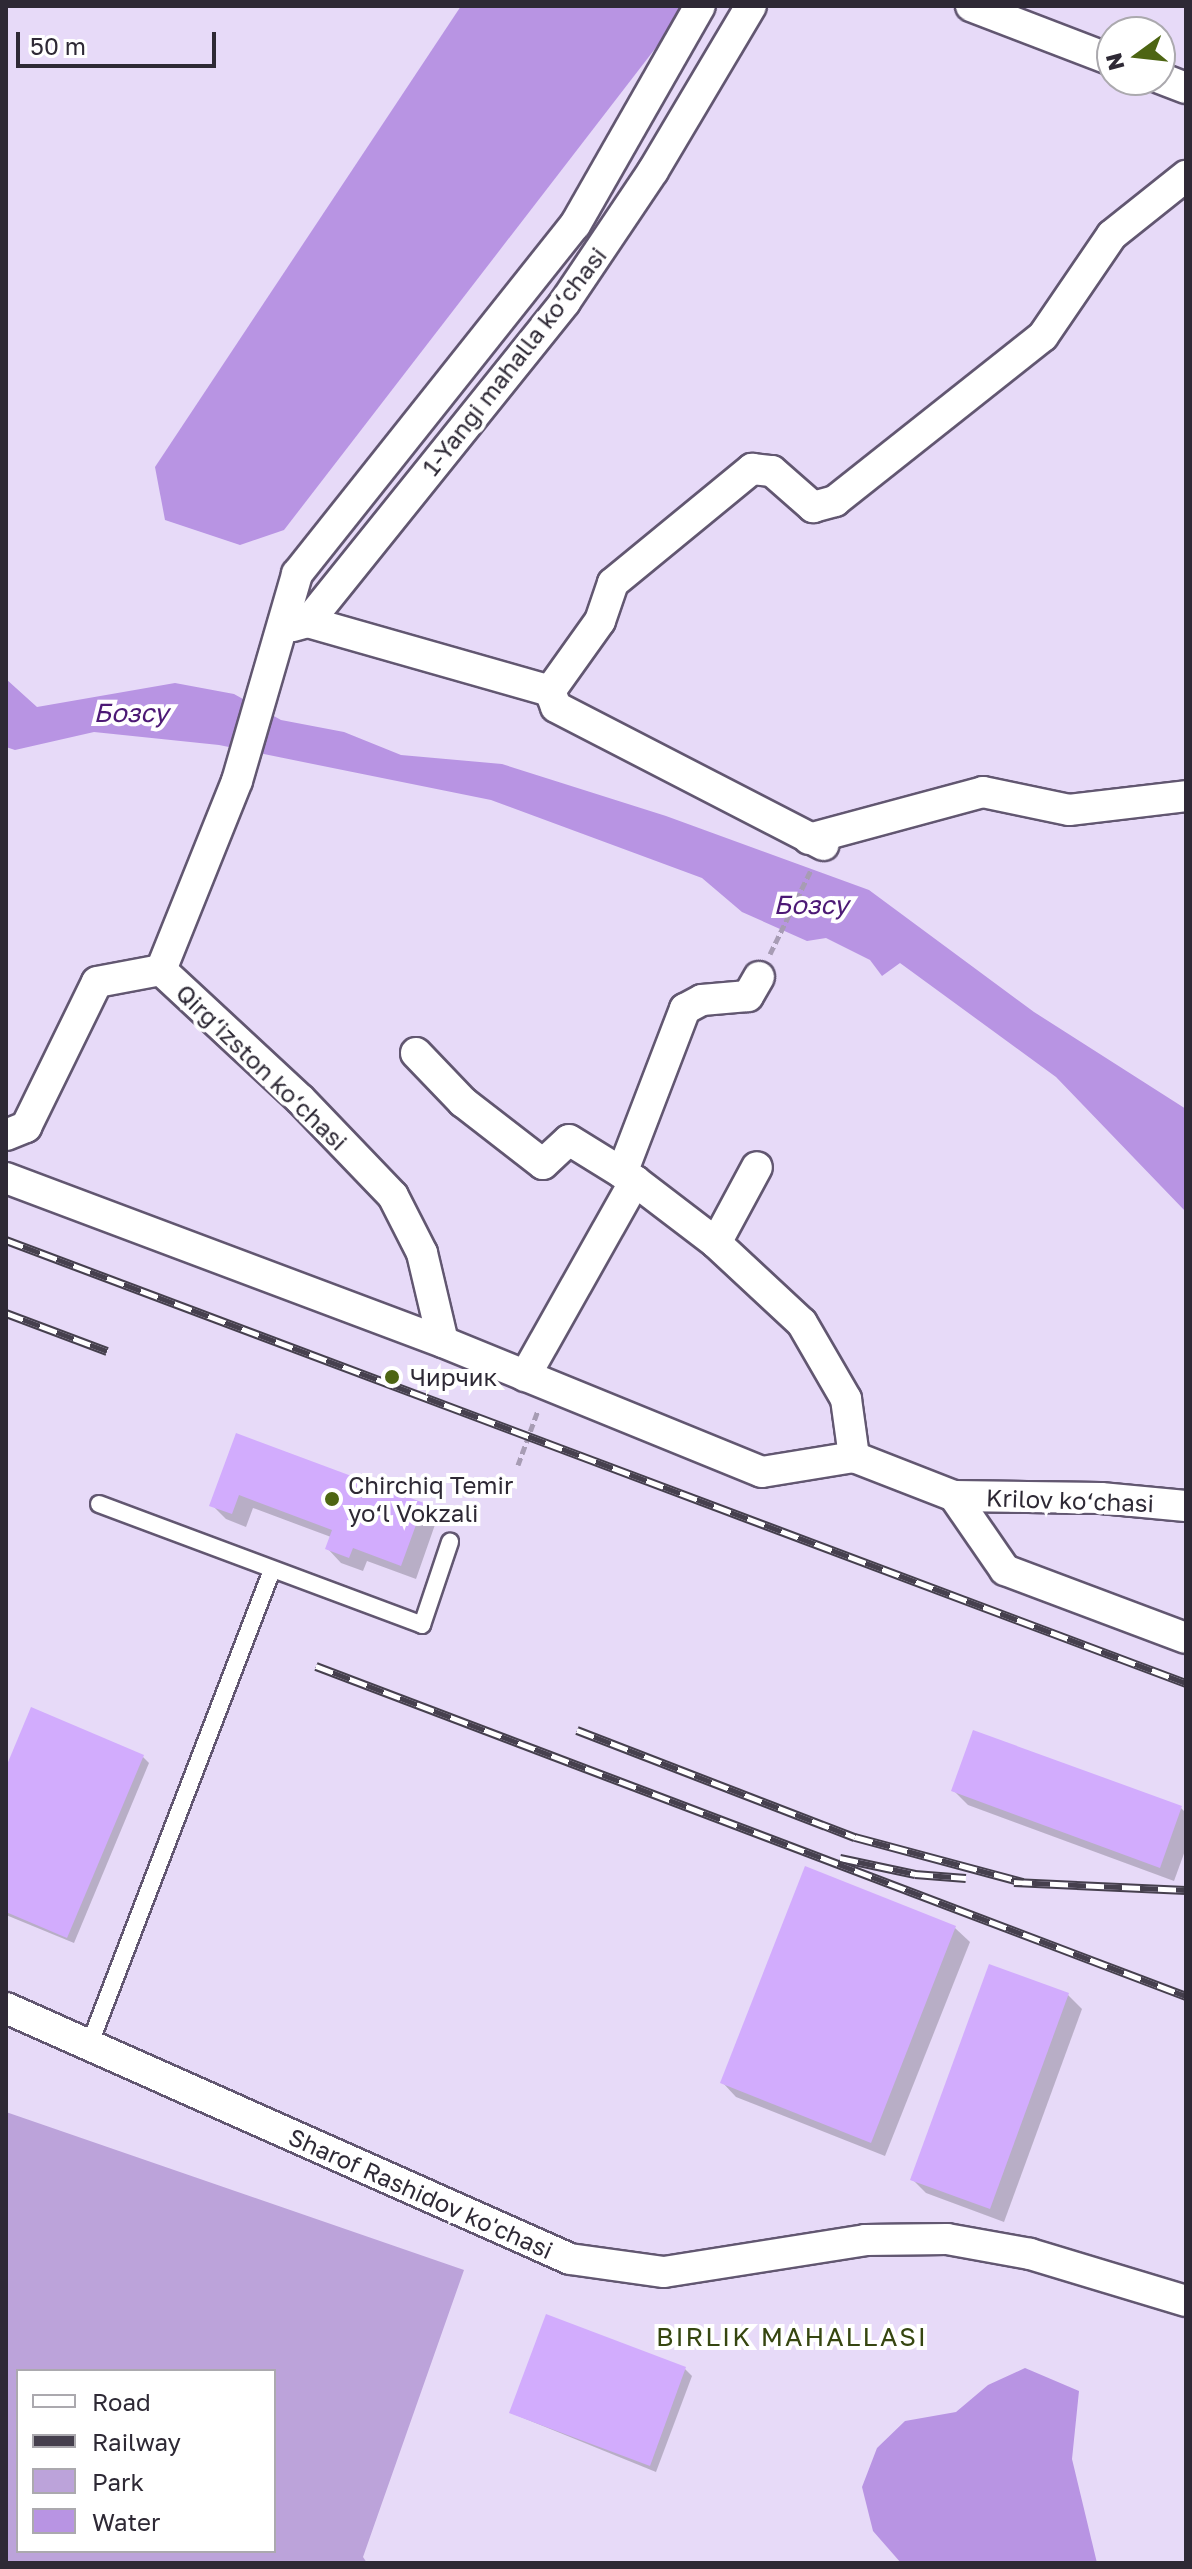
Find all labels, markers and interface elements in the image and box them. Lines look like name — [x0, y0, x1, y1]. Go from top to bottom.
scale bar — [20, 16, 220, 66]
north arrow — [1096, 16, 1176, 96]
text: 50 m — [30, 31, 86, 60]
text: N — [1099, 50, 1129, 73]
street label: 1-Yangi mahalla ko‘chasi — [416, 241, 612, 481]
water label: Бозсу — [94, 697, 168, 729]
water label: Бозсу — [774, 889, 848, 921]
street label: Qirg‘izston ko‘chasi — [171, 978, 353, 1156]
place label: Чирчик — [410, 1363, 497, 1391]
marker: Чирчик — [381, 1366, 403, 1388]
place label: Chirchiq Temir yo‘l Vokzali — [348, 1471, 513, 1527]
street label: Krilov ko‘chasi — [985, 1483, 1155, 1517]
marker: Chirchiq Temir yo‘l Vokzali — [323, 1490, 341, 1508]
street label: Sharof Rashidov ko'chasi — [284, 2122, 558, 2264]
district label: BIRLIK MAHALLASI — [656, 2321, 928, 2353]
legend — [16, 2369, 276, 2553]
text: Road — [92, 2387, 151, 2416]
text: Railway — [92, 2427, 181, 2456]
text: Park — [92, 2467, 144, 2496]
text: Water — [92, 2507, 160, 2536]

